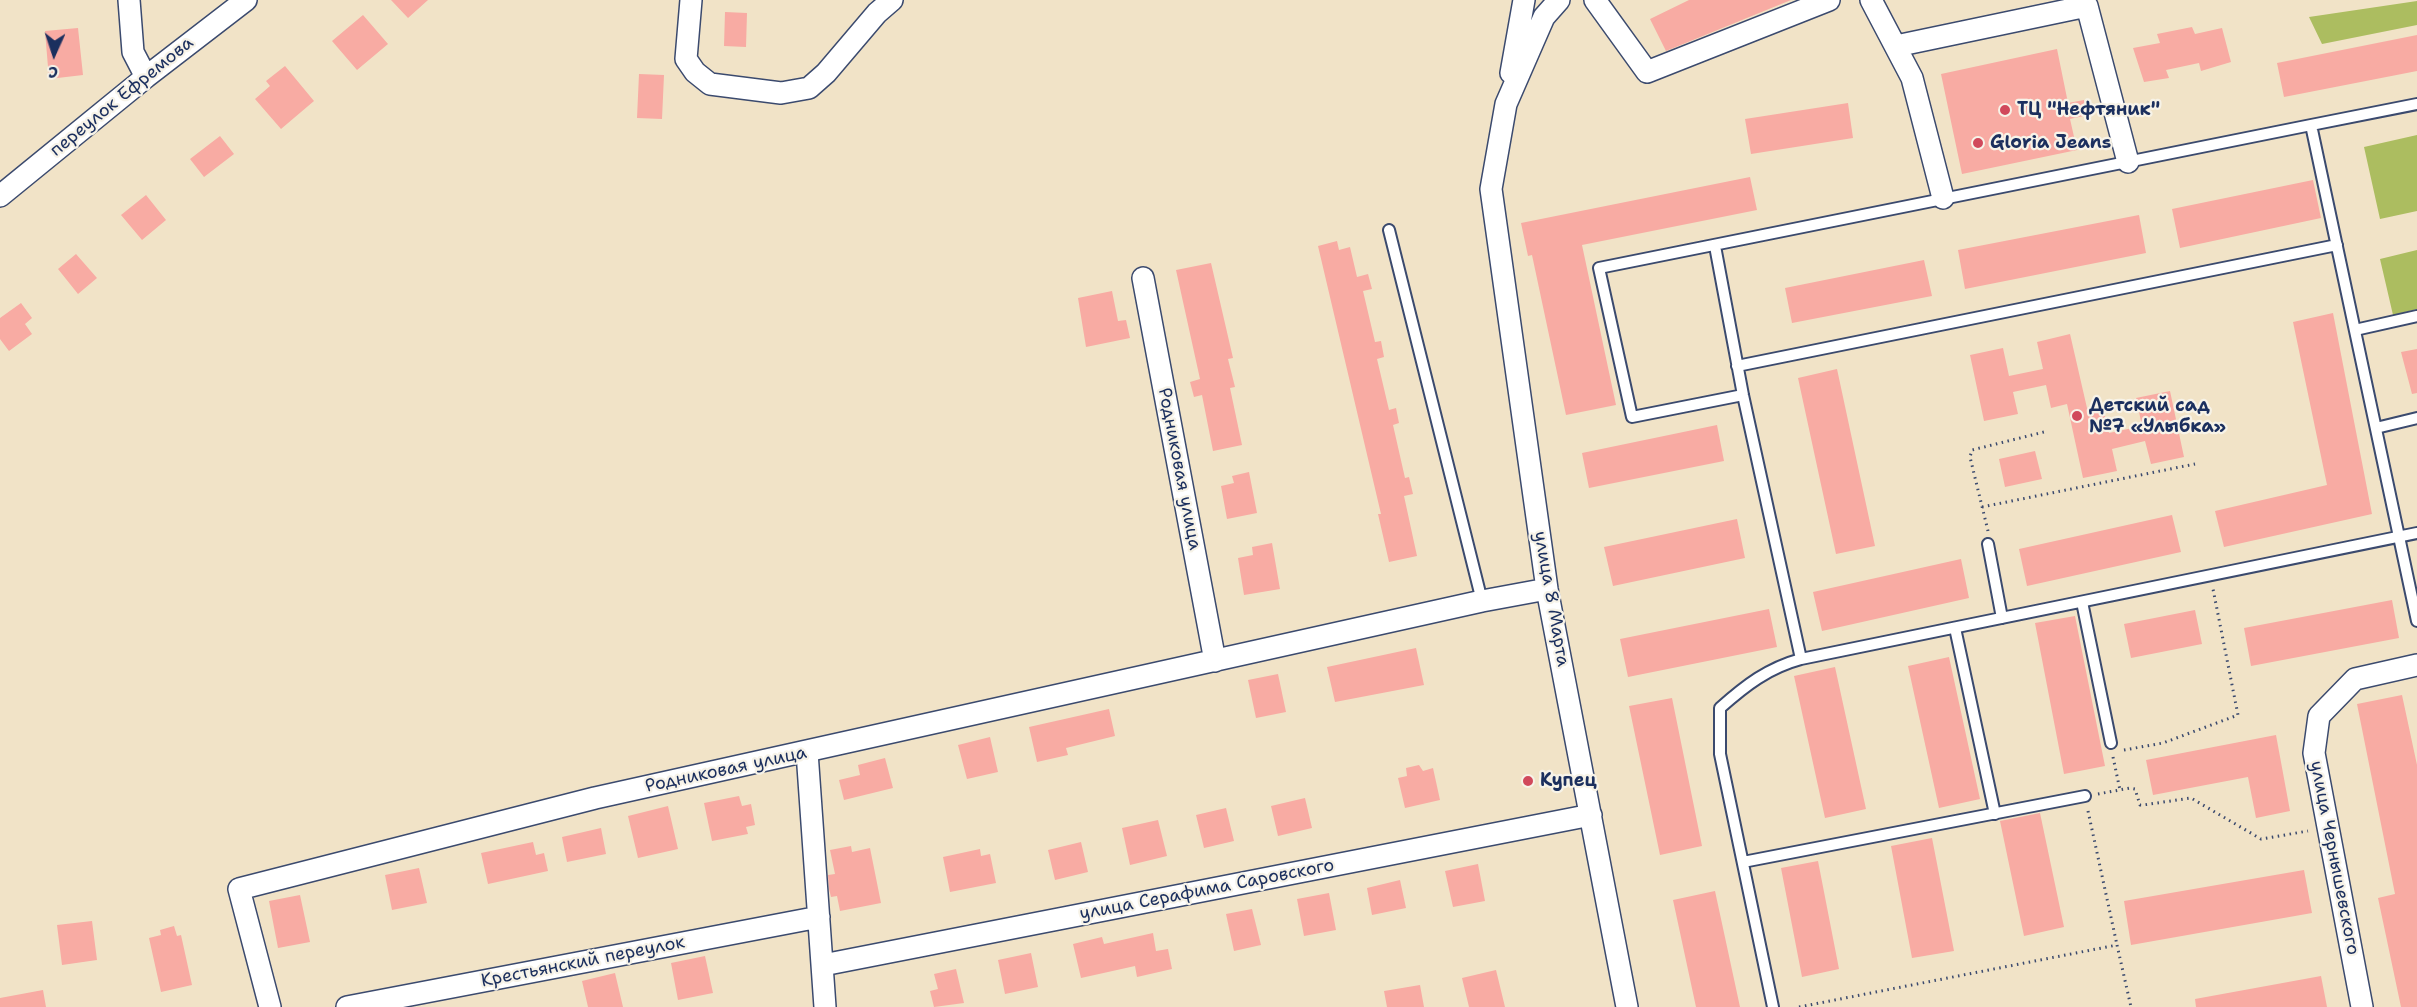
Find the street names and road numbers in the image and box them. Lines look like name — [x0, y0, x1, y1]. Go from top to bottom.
street label: переулок Ефремова — [46, 33, 198, 161]
street label: Родниковая улица — [1153, 386, 1205, 552]
street label: улица 8 Марта — [1528, 530, 1574, 668]
street label: Родниковая улица — [643, 742, 809, 798]
street label: улица Чернышевского — [2305, 759, 2363, 957]
street label: улица Серафима Саровского — [1078, 855, 1336, 925]
street label: Крестьянский переулок — [479, 932, 687, 992]

